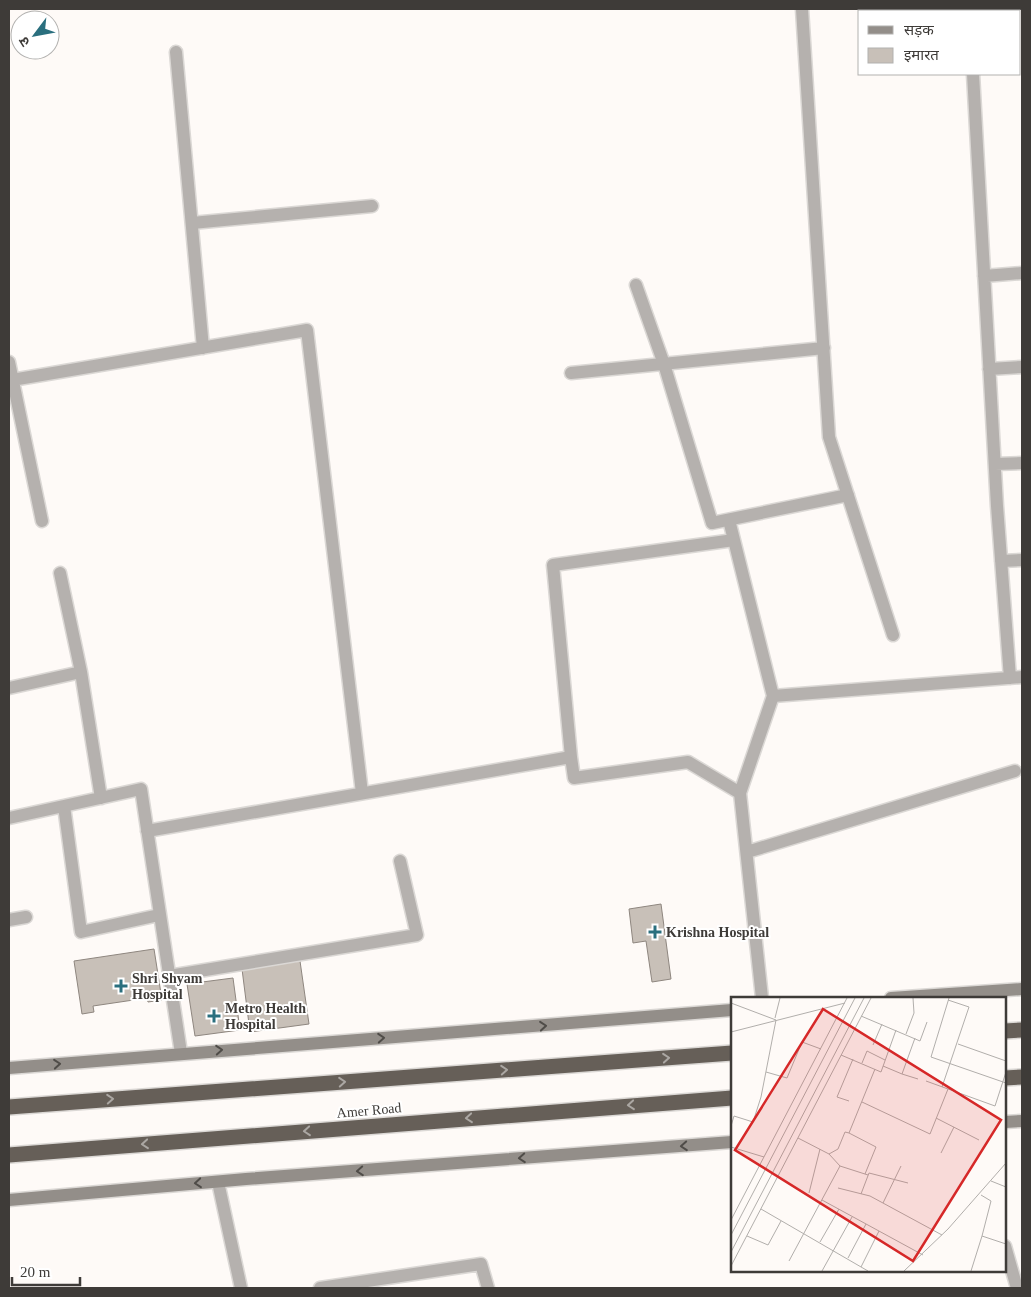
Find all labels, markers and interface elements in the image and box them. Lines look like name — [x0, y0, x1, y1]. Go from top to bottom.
north arrow — [10, 10, 60, 60]
legend — [858, 10, 1021, 75]
text: सड़क — [904, 22, 934, 38]
text: उ — [15, 33, 33, 49]
text: इमारत — [904, 47, 939, 63]
marker: Krishna Hospital — [648, 925, 662, 939]
place label: Krishna Hospital — [666, 925, 769, 940]
place label: Shri Shyam Hospital — [132, 971, 203, 1002]
marker: Shri Shyam Hospital — [114, 979, 128, 993]
inset map — [731, 997, 1006, 1272]
place label: Metro Health Hospital — [225, 1001, 306, 1032]
marker: Metro Health Hospital — [207, 1009, 221, 1023]
one-way arrow — [540, 1021, 548, 1032]
one-way arrow — [378, 1033, 386, 1044]
one-way arrow — [215, 1045, 223, 1056]
one-way arrow — [662, 1053, 670, 1064]
one-way arrow — [54, 1059, 62, 1070]
one-way arrow — [500, 1065, 508, 1076]
one-way arrow — [338, 1077, 346, 1088]
one-way arrow — [106, 1094, 114, 1105]
street label: Amer Road — [336, 1100, 402, 1121]
one-way arrow — [627, 1100, 635, 1111]
one-way arrow — [465, 1113, 473, 1124]
one-way arrow — [303, 1125, 311, 1136]
one-way arrow — [141, 1138, 149, 1149]
one-way arrow — [679, 1140, 687, 1151]
one-way arrow — [517, 1153, 525, 1164]
one-way arrow — [355, 1165, 363, 1176]
one-way arrow — [193, 1178, 201, 1189]
scale bar — [12, 1254, 80, 1286]
text: 20 m — [20, 1264, 51, 1280]

